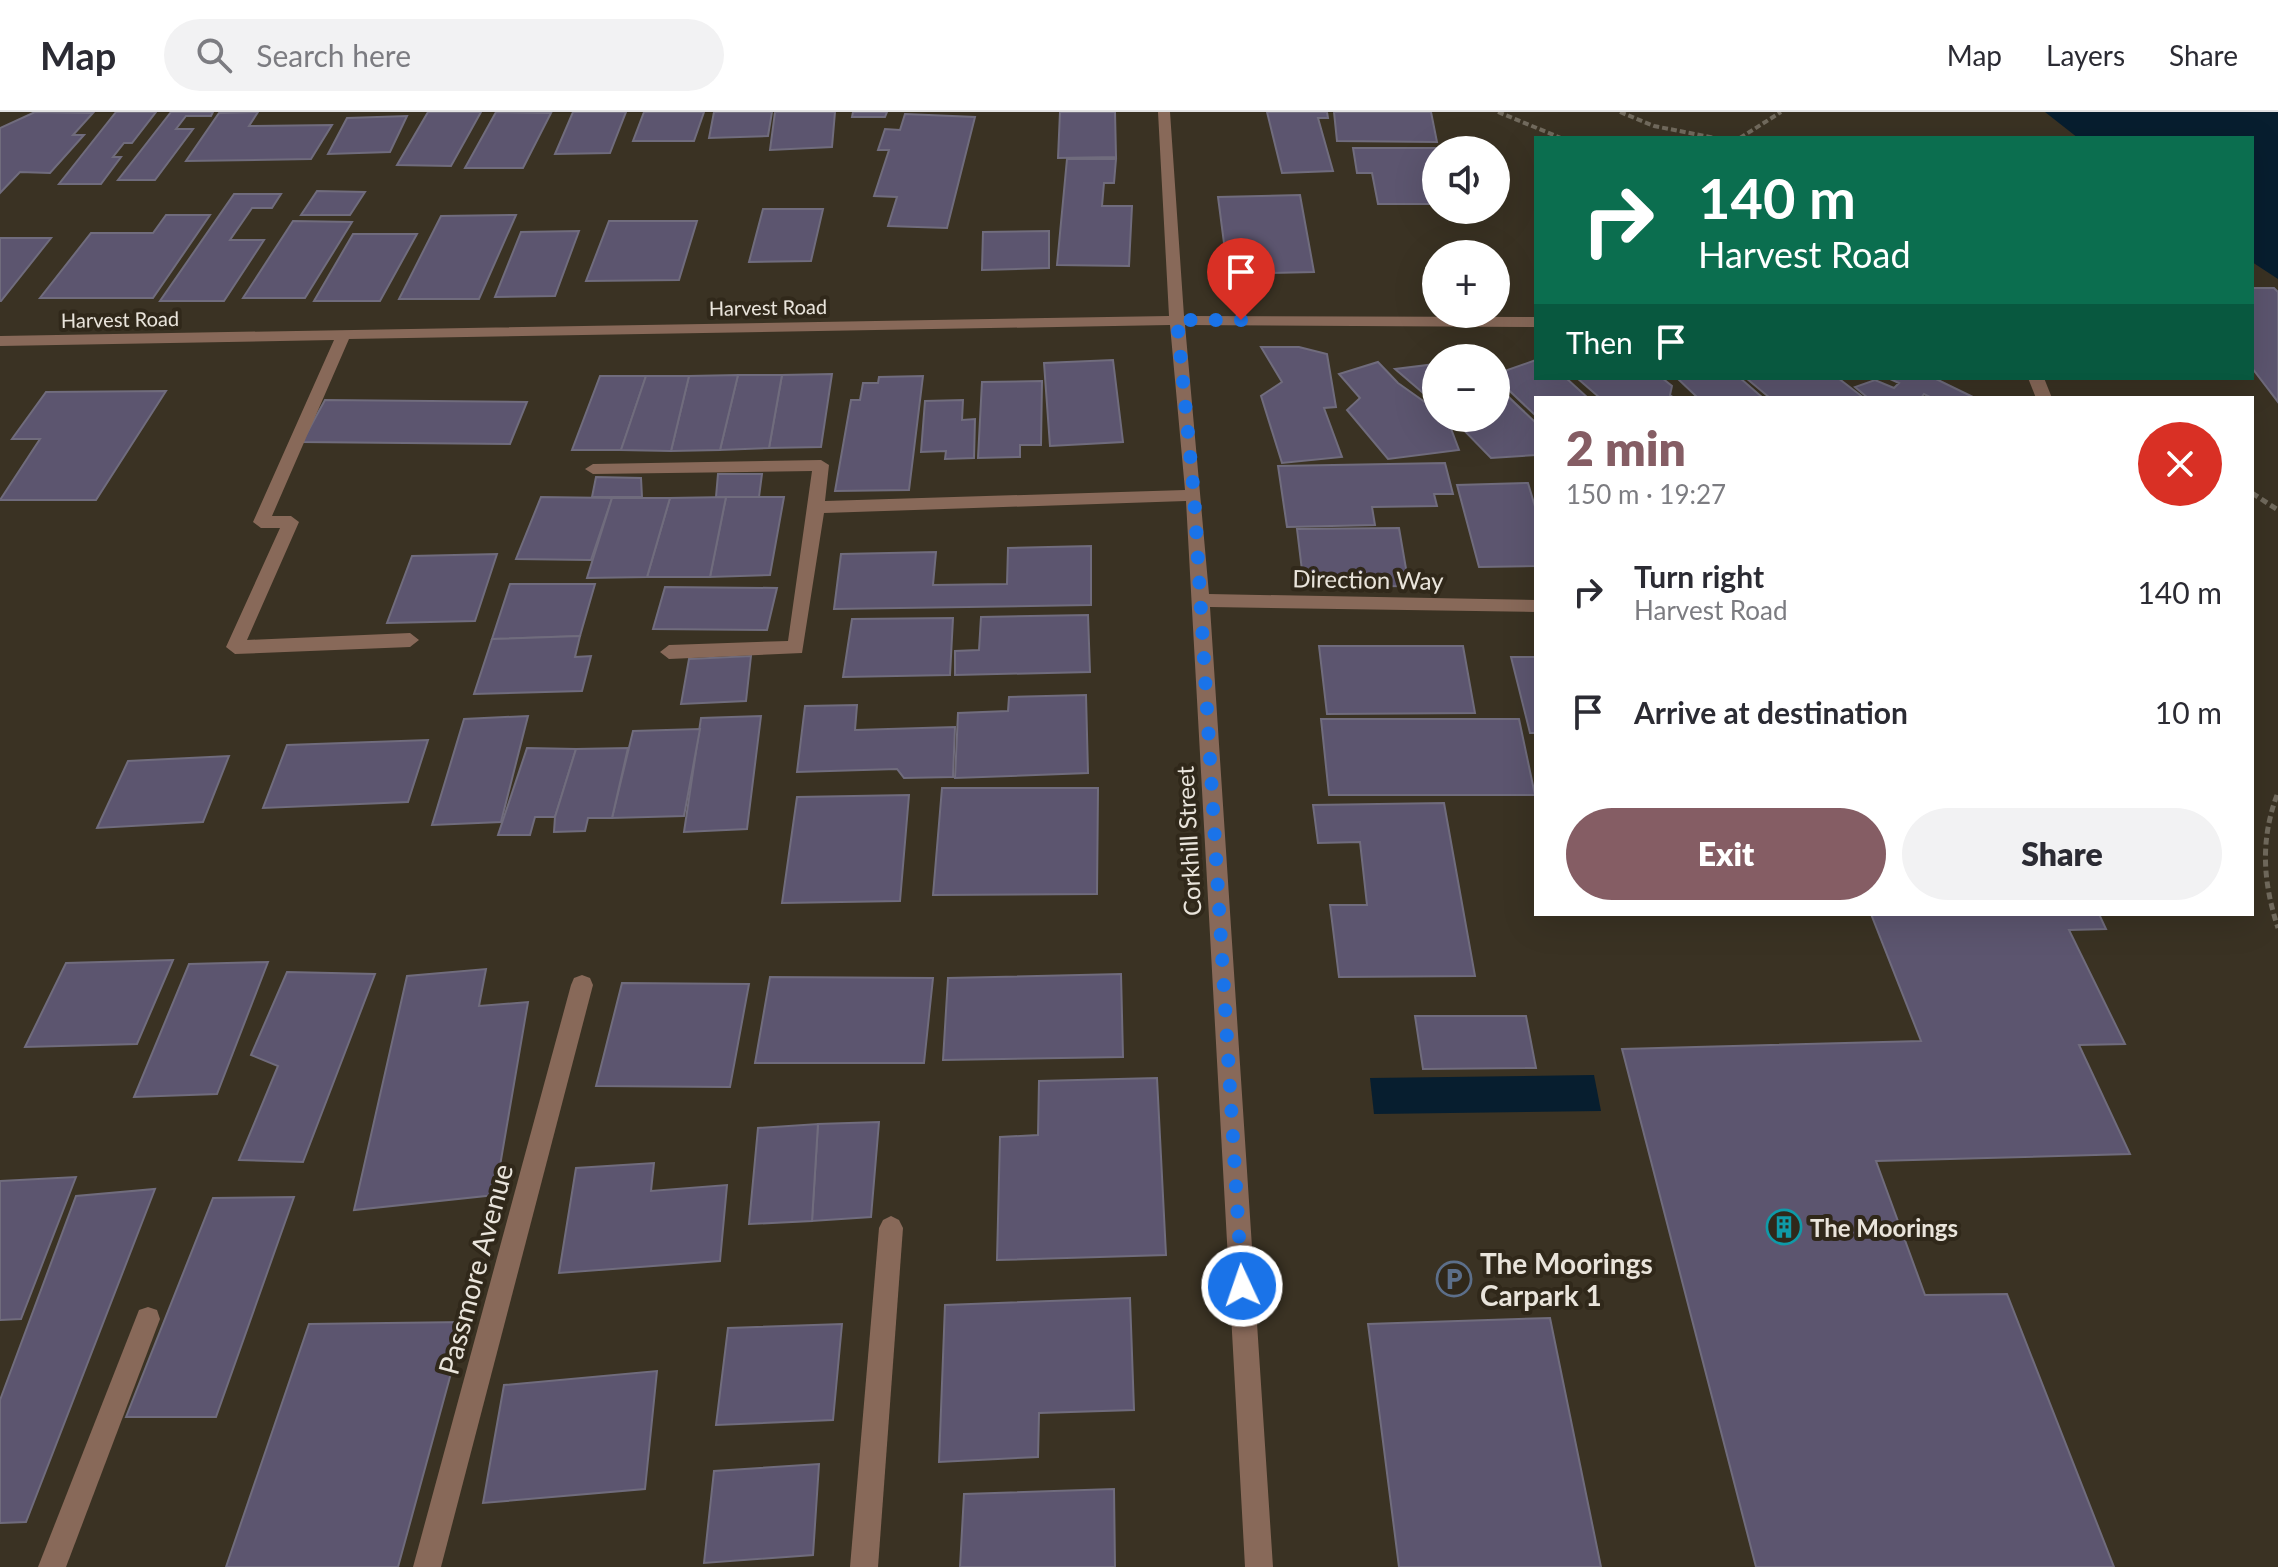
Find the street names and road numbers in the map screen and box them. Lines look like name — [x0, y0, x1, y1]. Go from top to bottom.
street label: Harvest Road — [709, 294, 827, 320]
street label: Harvest Road — [61, 306, 179, 332]
street label: Direction Way — [1292, 563, 1444, 595]
street label: Corkhill Street — [1170, 765, 1206, 917]
street label: Passmore Avenue — [431, 1160, 519, 1378]

